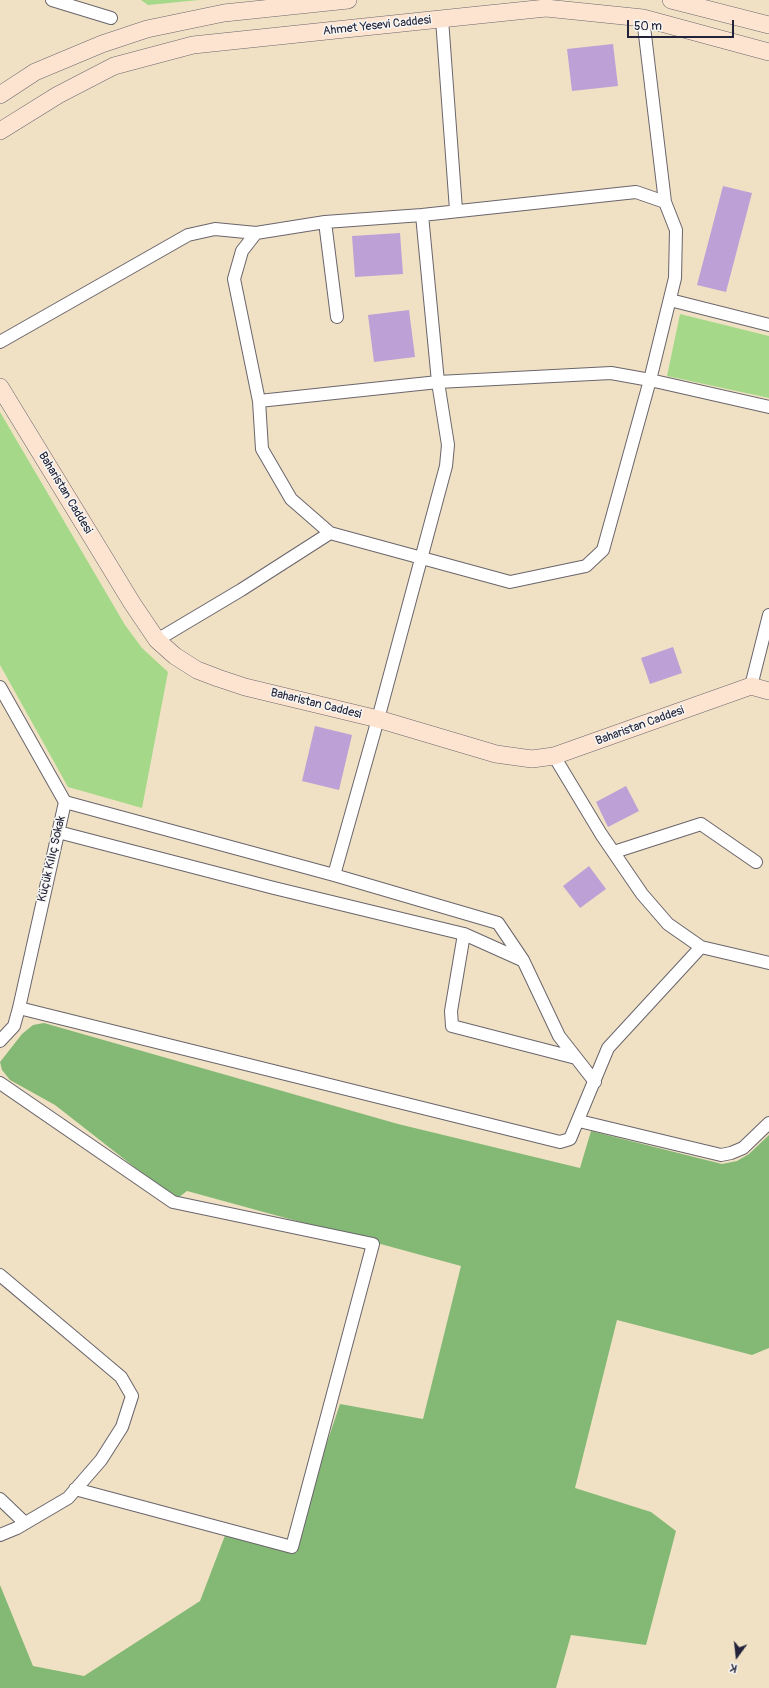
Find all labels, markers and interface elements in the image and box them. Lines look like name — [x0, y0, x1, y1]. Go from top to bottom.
scale bar — [629, 12, 736, 38]
street label: Ahmet Yesevi Caddesi — [322, 13, 432, 39]
text: 50 m — [634, 19, 662, 34]
street label: Baharistan Caddesi — [35, 449, 95, 537]
street label: Baharistan Caddesi — [269, 686, 363, 722]
street label: Baharistan Caddesi — [594, 703, 686, 749]
street label: Küçük Kılıç Sokak — [35, 815, 69, 903]
north arrow — [717, 1636, 757, 1676]
text: K — [729, 1661, 739, 1675]

